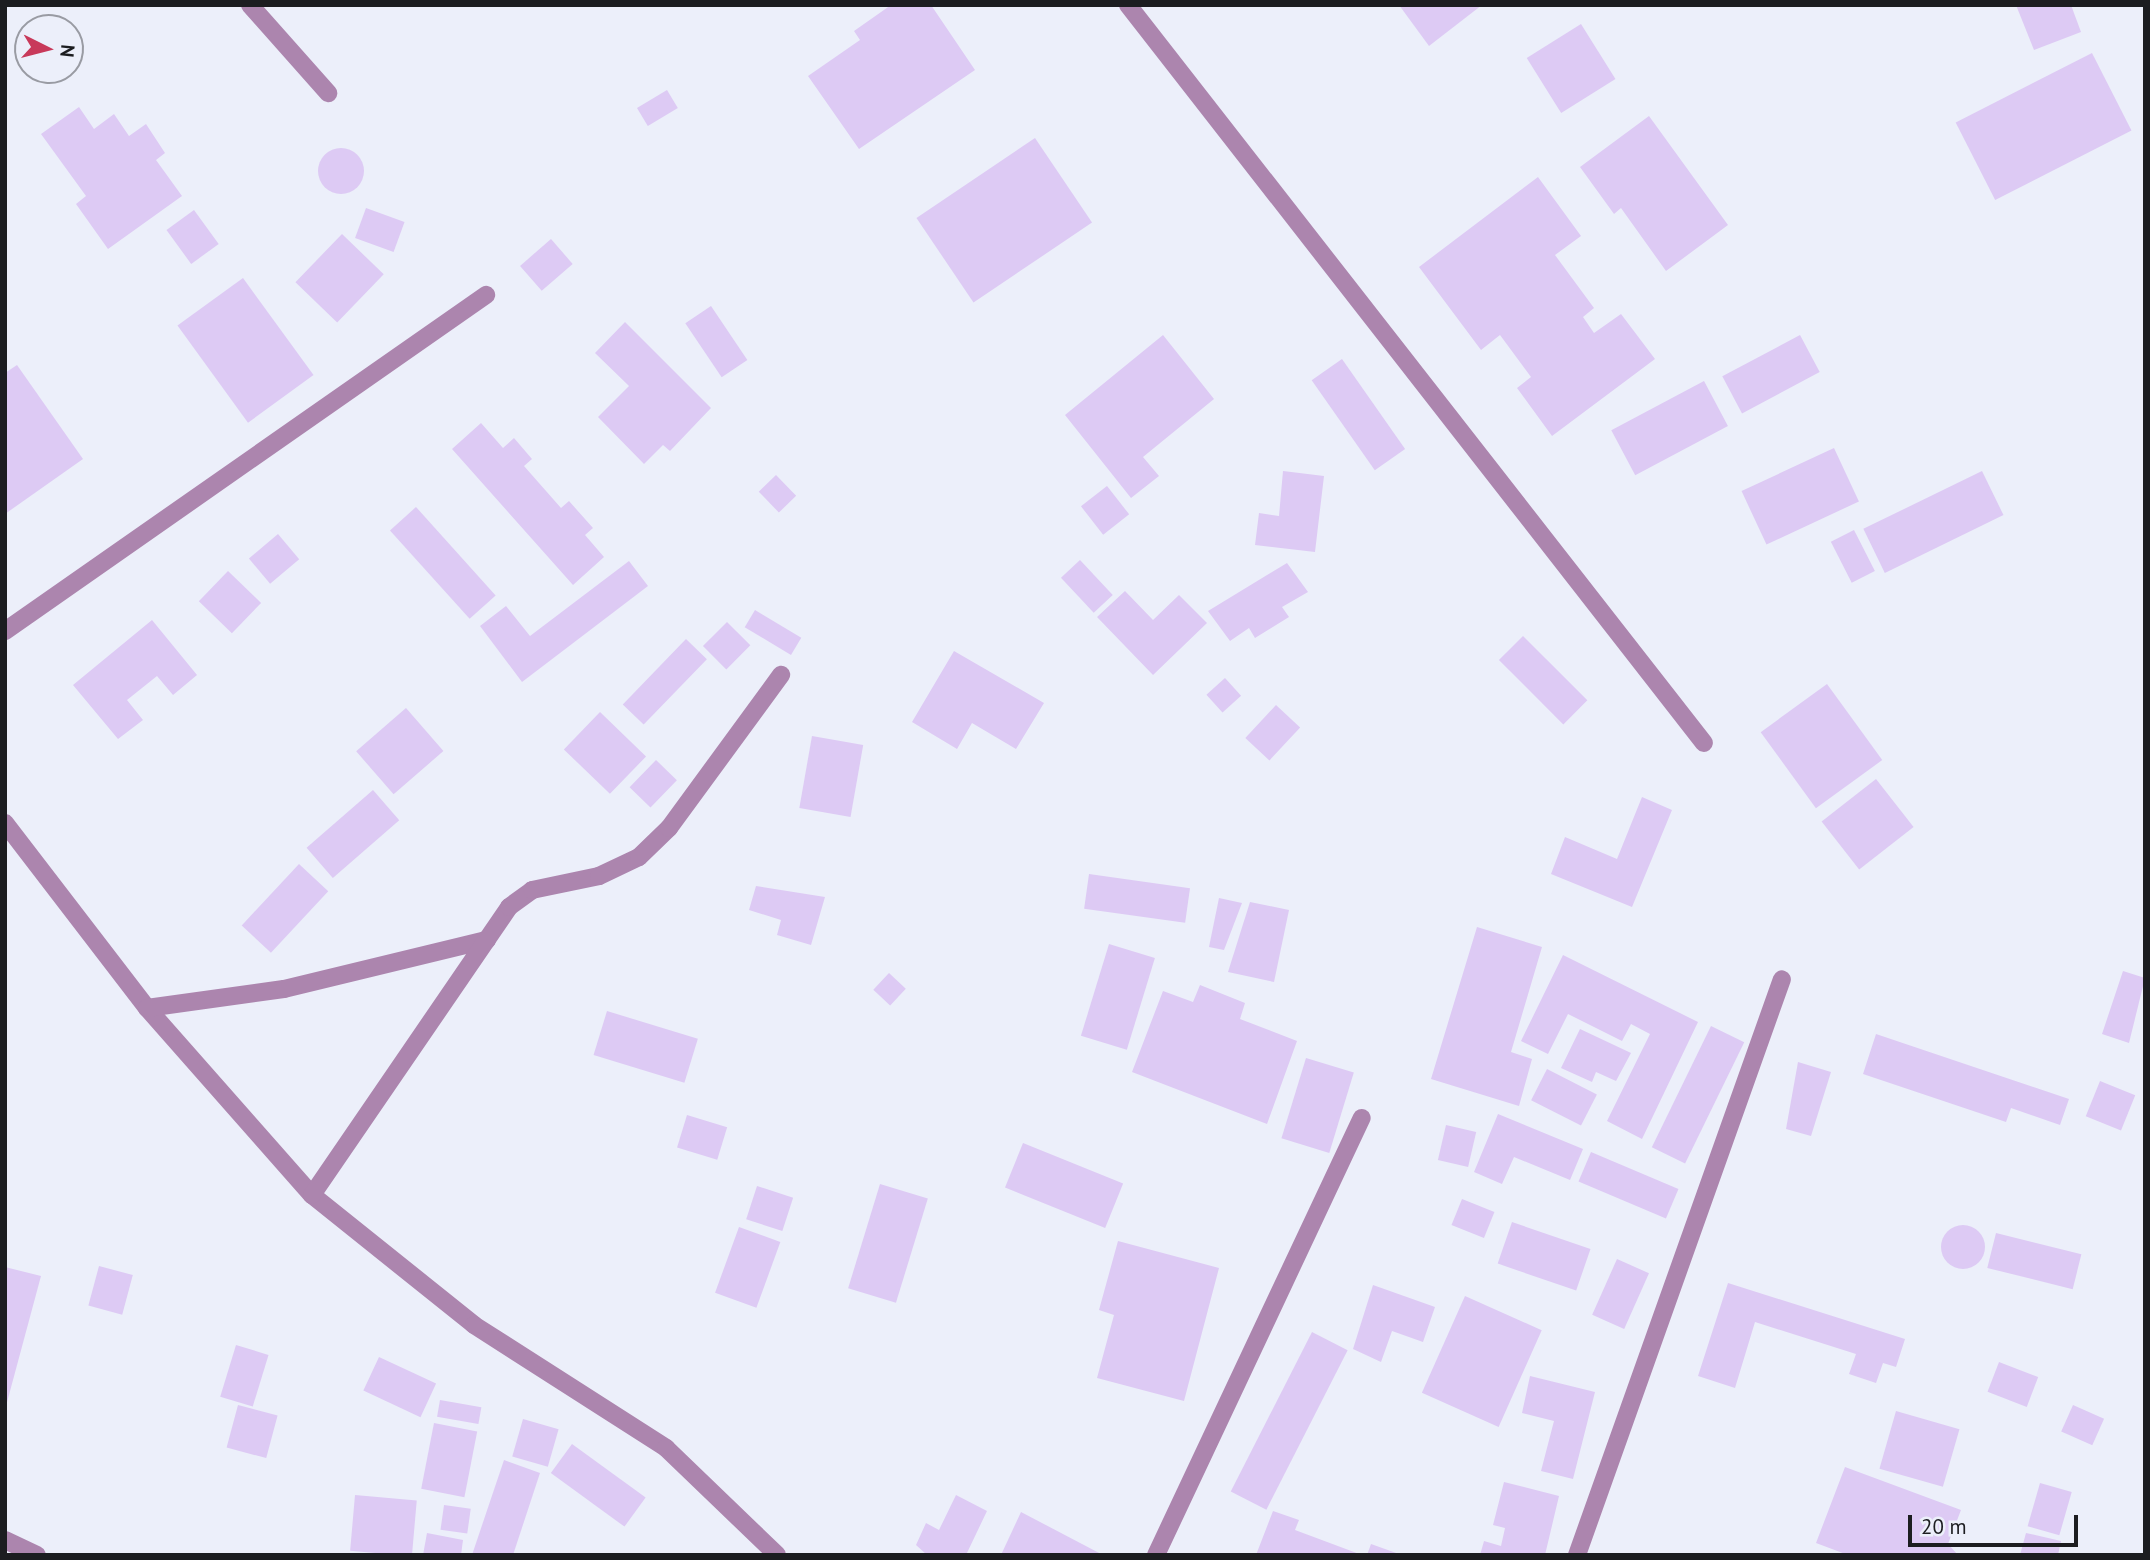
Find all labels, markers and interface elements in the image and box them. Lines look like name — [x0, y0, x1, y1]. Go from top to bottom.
north arrow — [14, 14, 84, 84]
text: N — [55, 44, 80, 58]
scale bar — [1912, 1500, 2082, 1544]
text: 20 m — [1921, 1513, 1967, 1540]

